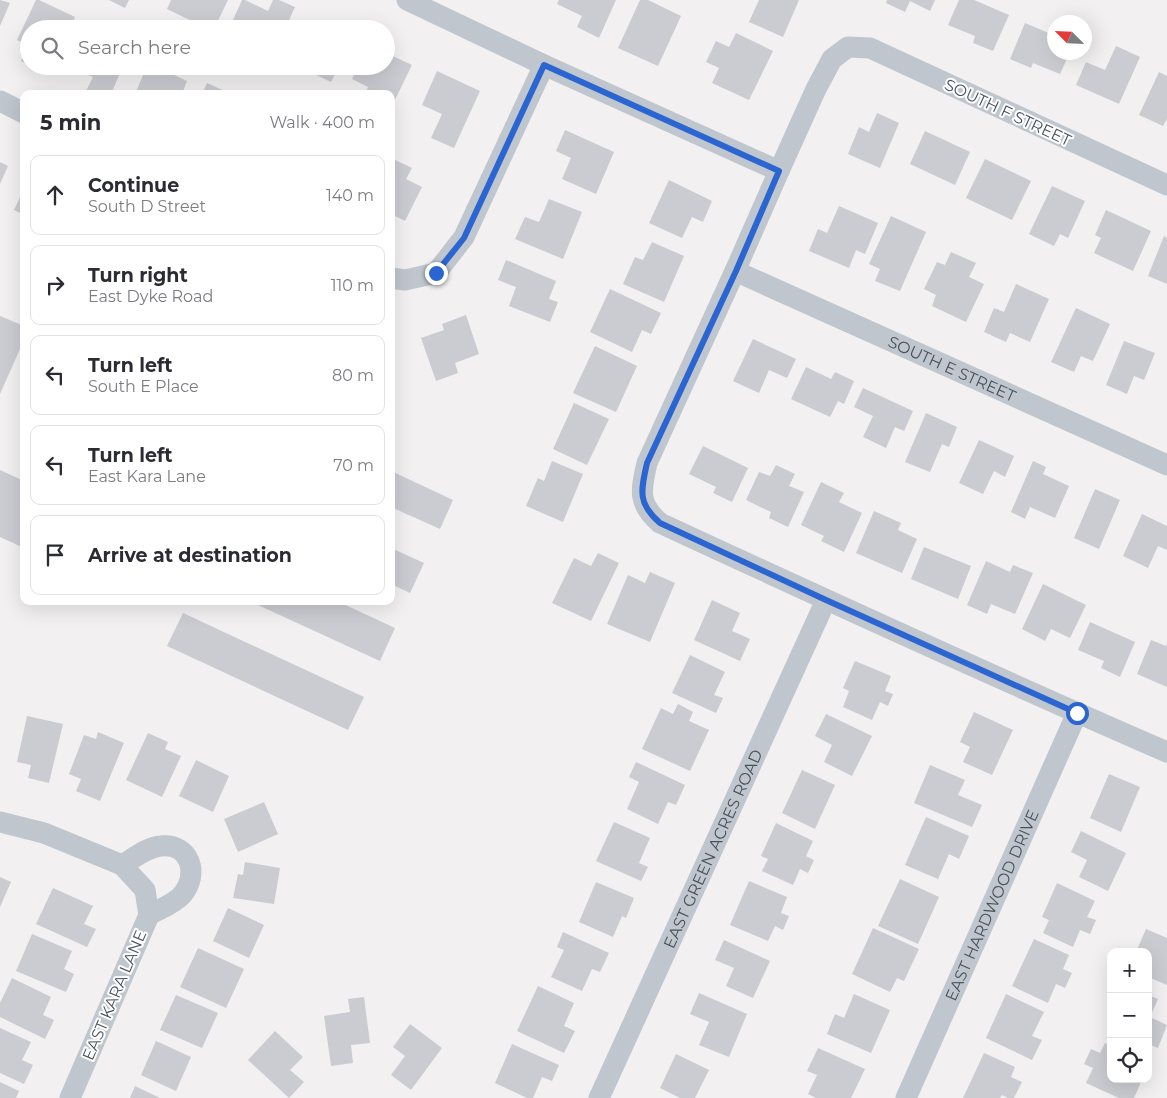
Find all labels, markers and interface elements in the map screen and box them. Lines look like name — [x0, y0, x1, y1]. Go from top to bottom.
north arrow — [1047, 15, 1092, 60]
search box — [20, 20, 395, 75]
icon: search — [38, 34, 66, 62]
text: Search here — [78, 36, 191, 59]
street label: SOUTH F STREET — [941, 75, 1075, 150]
text: 5 min — [40, 110, 101, 135]
text: Walk · 400 m — [269, 113, 375, 132]
text: Continue — [88, 174, 179, 197]
icon: ahead — [41, 181, 69, 209]
text: 140 m — [326, 186, 374, 205]
text: South D Street — [88, 197, 206, 216]
route end — [425, 262, 448, 285]
text: Turn right — [88, 264, 188, 287]
icon: right — [41, 271, 69, 299]
text: 110 m — [331, 276, 374, 295]
text: East Dyke Road — [88, 287, 213, 306]
street label: SOUTH E STREET — [885, 332, 1020, 406]
text: Turn left — [88, 354, 173, 377]
icon: left — [41, 361, 69, 389]
text: 80 m — [332, 366, 374, 385]
text: South E Place — [88, 377, 199, 396]
text: Turn left — [88, 444, 173, 467]
icon: left — [41, 451, 69, 479]
text: 70 m — [333, 456, 374, 475]
text: East Kara Lane — [88, 467, 206, 486]
icon: arrive — [41, 541, 69, 569]
text: Arrive at destination — [88, 544, 292, 567]
route start — [1066, 702, 1089, 725]
street label: EAST GREEN ACRES ROAD — [660, 746, 767, 951]
street label: EAST HARDWOOD DRIVE — [941, 807, 1043, 1004]
street label: EAST KARA LANE — [78, 927, 150, 1063]
map controls — [1107, 948, 1152, 1083]
button: + — [1107, 948, 1152, 993]
button: − — [1107, 993, 1152, 1038]
button: locate — [1107, 1038, 1152, 1083]

